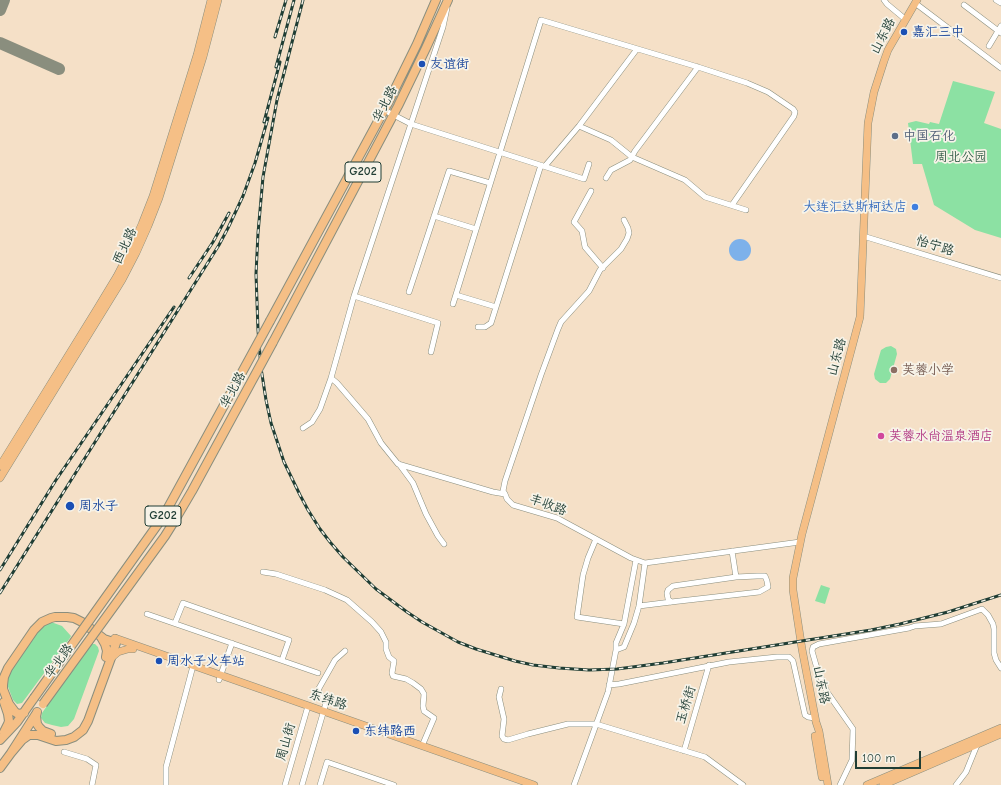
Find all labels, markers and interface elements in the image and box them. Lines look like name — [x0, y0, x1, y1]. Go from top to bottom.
street label: 山东路 — [867, 15, 899, 57]
place label: 嘉汇三中 — [912, 24, 964, 40]
marker: 嘉汇三中 — [899, 27, 909, 37]
place label: 友谊街 — [430, 56, 469, 72]
marker: 友谊街 — [417, 59, 427, 69]
street label: 华北路 — [369, 83, 401, 125]
place label: 中国石化 — [903, 128, 955, 144]
marker: 中国石化 — [890, 131, 900, 141]
park label: 周北公园 — [935, 149, 987, 165]
road number: G202 — [345, 162, 381, 182]
place label: 大连汇达斯柯达店 — [803, 199, 907, 215]
marker: 大连汇达斯柯达店 — [910, 202, 920, 212]
street label: 西北路 — [110, 225, 140, 267]
street label: 怡宁路 — [914, 233, 956, 259]
street label: 山东路 — [824, 336, 850, 378]
place label: 芙蓉小学 — [902, 362, 954, 378]
marker: 芙蓉小学 — [889, 365, 899, 375]
street label: 华北路 — [217, 369, 249, 411]
place label: 芙蓉水尚温泉酒店 — [889, 428, 993, 444]
marker: 芙蓉水尚温泉酒店 — [876, 431, 886, 441]
street label: 丰收路 — [527, 491, 569, 519]
place label: 周水子 — [79, 498, 118, 514]
marker: 周水子 — [64, 500, 76, 512]
road number: G202 — [145, 506, 181, 526]
street label: 华北路 — [41, 641, 77, 681]
place label: 周水子火车站 — [167, 653, 245, 669]
marker: 周水子火车站 — [154, 656, 164, 666]
street label: 山东路 — [810, 664, 832, 706]
street label: 玉桥街 — [673, 684, 699, 726]
street label: 东纬路 — [307, 686, 349, 714]
street label: 周山街 — [273, 721, 299, 763]
place label: 东纬路西 — [364, 723, 416, 739]
marker: 东纬路西 — [351, 726, 361, 736]
scale bar — [857, 743, 923, 769]
text: 100 m — [862, 751, 895, 765]

